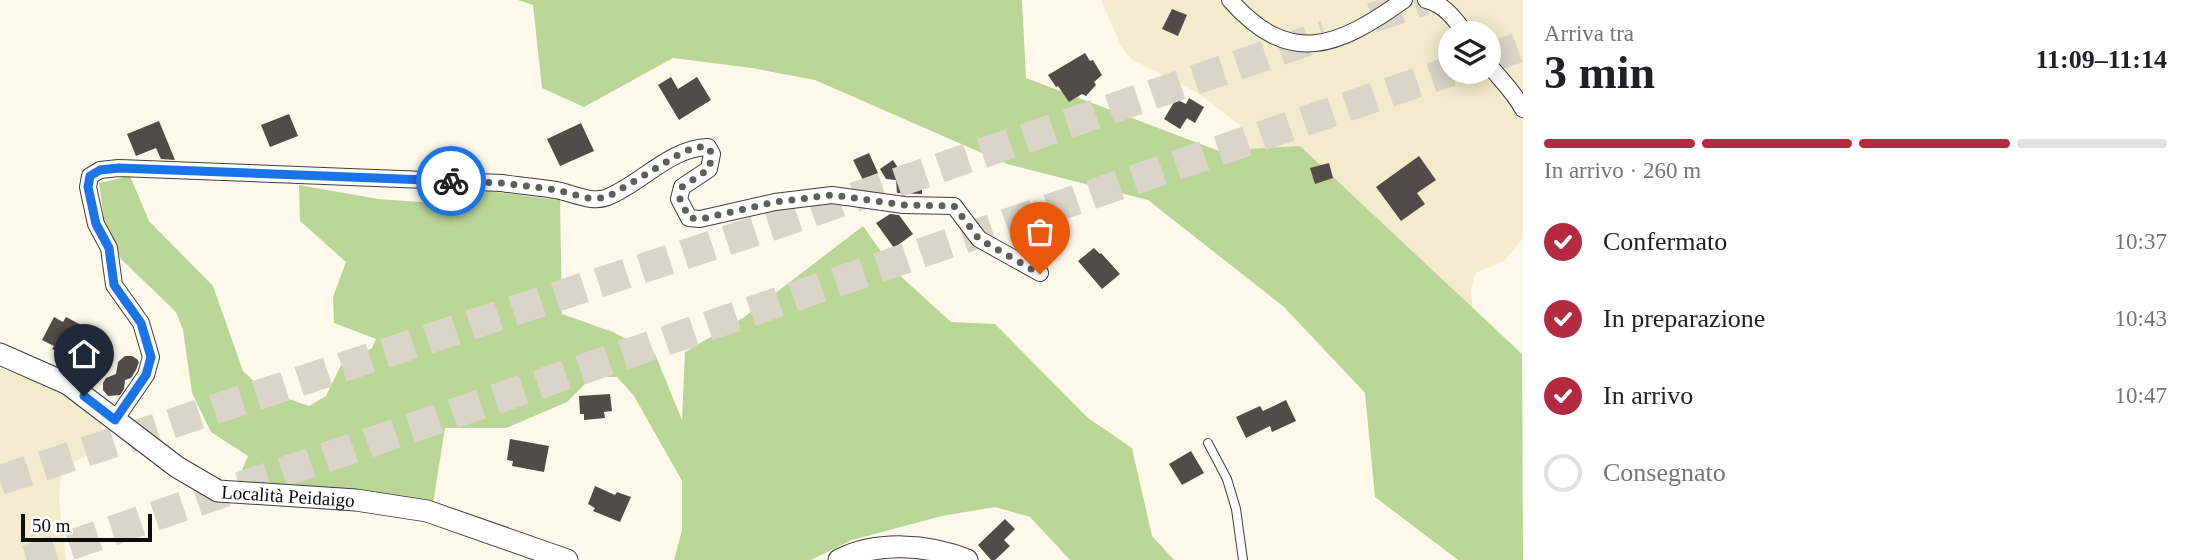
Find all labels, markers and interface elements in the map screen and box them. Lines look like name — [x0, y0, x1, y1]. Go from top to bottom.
map controls — [1438, 21, 1501, 84]
button: layers — [1438, 21, 1501, 84]
text: Arriva tra — [1544, 21, 1634, 46]
text: 11:09–11:14 — [2036, 45, 2167, 74]
text: 3 min — [1544, 47, 1655, 98]
courier — [416, 146, 486, 216]
text: In arrivo · 260 m — [1544, 158, 1701, 183]
icon: bike — [432, 162, 470, 200]
pin — [1010, 202, 1070, 274]
icon: bag — [1021, 213, 1059, 251]
icon: check — [1544, 223, 1582, 261]
text: Confermato — [1603, 227, 1727, 256]
text: 10:37 — [2115, 229, 2167, 254]
icon: check — [1544, 300, 1582, 338]
text: In preparazione — [1603, 304, 1765, 333]
text: 10:43 — [2115, 306, 2167, 331]
pin — [54, 324, 114, 396]
icon: home — [65, 335, 103, 373]
icon: check — [1544, 377, 1582, 415]
text: In arrivo — [1603, 381, 1693, 410]
text: 10:47 — [2115, 383, 2167, 408]
text: Consegnato — [1603, 458, 1726, 487]
street label: Località Peidaigo — [221, 481, 355, 510]
scale bar — [21, 511, 152, 543]
text: 50 m — [32, 515, 71, 536]

